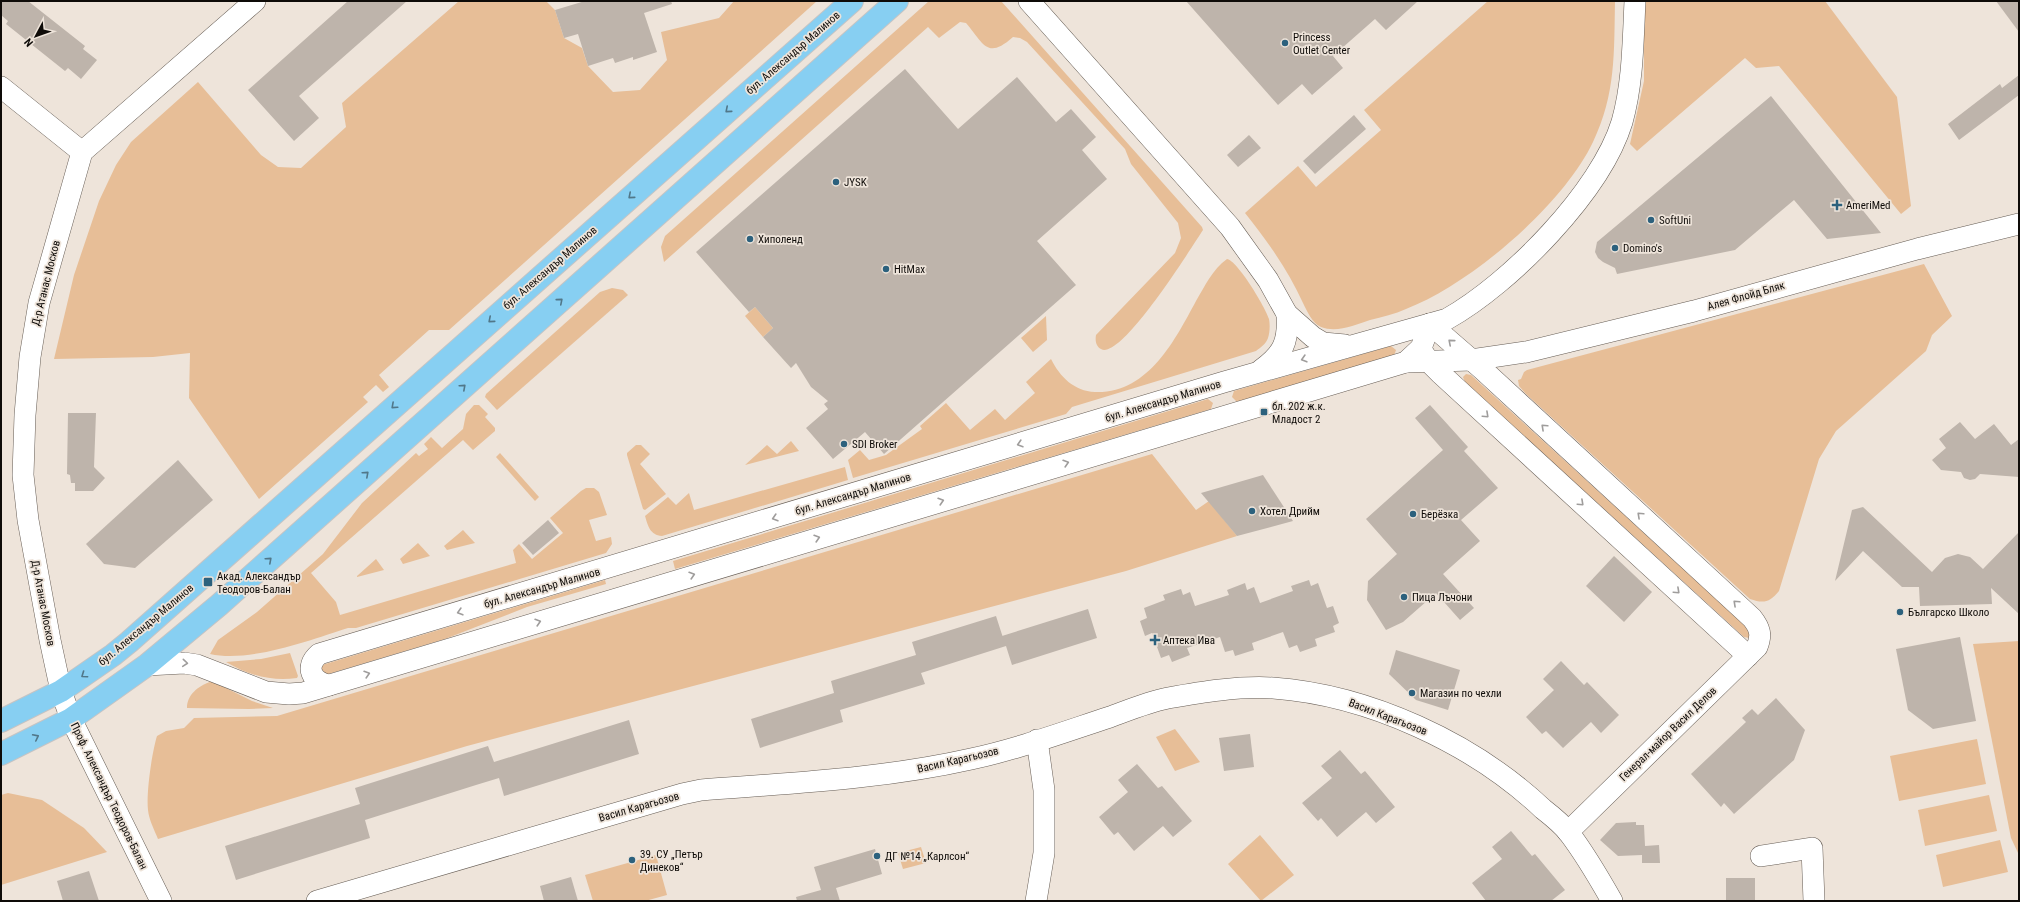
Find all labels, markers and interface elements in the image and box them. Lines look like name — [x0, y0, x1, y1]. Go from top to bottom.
street label: бул. Александър Малинов — [743, 9, 843, 97]
north arrow — [16, 16, 56, 56]
place label: Princess Outlet Center — [1293, 31, 1351, 57]
text: N — [22, 35, 36, 49]
marker: Princess Outlet Center — [1280, 38, 1290, 48]
one-way arrow — [725, 106, 733, 113]
place label: JYSK — [844, 176, 867, 189]
marker: JYSK — [831, 177, 841, 187]
one-way arrow — [628, 192, 635, 199]
marker: AmeriMed — [1831, 199, 1843, 211]
place label: AmeriMed — [1846, 199, 1891, 212]
place label: SoftUni — [1659, 214, 1691, 227]
marker: SoftUni — [1646, 215, 1656, 225]
street label: бул. Александър Малинов — [500, 224, 600, 312]
place label: Хиполенд — [758, 233, 803, 246]
marker: Хиполенд — [745, 234, 755, 244]
street label: Д-р Атанас Москов — [29, 239, 63, 327]
place label: Domino's — [1623, 242, 1662, 255]
marker: Domino's — [1610, 243, 1620, 253]
place label: HitMax — [894, 263, 925, 276]
marker: HitMax — [881, 264, 891, 274]
street label: Алея Флойд Бляк — [1706, 279, 1787, 313]
one-way arrow — [556, 299, 563, 306]
one-way arrow — [489, 315, 496, 322]
one-way arrow — [1448, 339, 1455, 346]
one-way arrow — [1300, 355, 1307, 363]
street label: бул. Александър Малинов — [1104, 377, 1222, 425]
one-way arrow — [458, 384, 465, 391]
place label: бл. 202 ж.к. Младост 2 — [1272, 400, 1326, 426]
one-way arrow — [391, 401, 399, 409]
marker: бл. 202 ж.к. Младост 2 — [1259, 407, 1269, 417]
one-way arrow — [1481, 410, 1488, 417]
one-way arrow — [1541, 424, 1549, 431]
place label: SDI Broker — [852, 438, 898, 451]
marker: SDI Broker — [839, 439, 849, 449]
one-way arrow — [1017, 439, 1024, 448]
one-way arrow — [1062, 459, 1069, 468]
street label: бул. Александър Малинов — [794, 470, 912, 518]
one-way arrow — [361, 471, 369, 478]
one-way arrow — [938, 497, 945, 506]
one-way arrow — [1576, 498, 1584, 506]
place label: Хотел Дрийм — [1260, 505, 1320, 518]
marker: Хотел Дрийм — [1247, 506, 1257, 516]
place label: Берёзка — [1421, 508, 1458, 521]
marker: Берёзка — [1408, 509, 1418, 519]
one-way arrow — [1637, 512, 1645, 519]
one-way arrow — [772, 513, 779, 522]
one-way arrow — [813, 534, 820, 543]
one-way arrow — [264, 558, 272, 565]
street label: Д-р Атанас Москов — [28, 559, 58, 647]
street label: бул. Александър Малинов — [482, 565, 602, 611]
place label: Акад. Александър Теодоров-Балан — [217, 570, 301, 596]
one-way arrow — [689, 571, 696, 580]
marker: Акад. Александър Теодоров-Балан — [202, 576, 214, 588]
street label: бул. Александър Малинов — [96, 581, 196, 669]
one-way arrow — [1672, 586, 1680, 594]
place label: Пица Лъчони — [1412, 591, 1472, 604]
marker: Пица Лъчони — [1399, 592, 1409, 602]
one-way arrow — [1733, 600, 1741, 607]
place label: Българско Школо — [1908, 606, 1990, 619]
one-way arrow — [456, 607, 463, 616]
marker: Българско Школо — [1895, 607, 1905, 617]
one-way arrow — [534, 618, 541, 627]
place label: Аптека Ива — [1163, 634, 1215, 647]
marker: Аптека Ива — [1150, 635, 1160, 645]
one-way arrow — [182, 659, 188, 668]
one-way arrow — [81, 670, 88, 678]
one-way arrow — [363, 670, 370, 679]
street label: Генерал-майор Васил Делов — [1617, 684, 1719, 784]
place label: Магазин по чехли — [1420, 687, 1502, 700]
marker: Магазин по чехли — [1407, 688, 1417, 698]
street label: Васил Карагьозов — [1347, 696, 1429, 738]
street label: Проф. Александър Теодоров-Балан — [68, 720, 150, 872]
one-way arrow — [32, 734, 39, 741]
street label: Васил Карагьозов — [916, 744, 1000, 776]
street label: Васил Карагьозов — [597, 789, 681, 825]
place label: 39. СУ „Петър Динеков“ — [640, 848, 703, 874]
place label: ДГ №14 „Карлсон“ — [885, 850, 969, 863]
marker: ДГ №14 „Карлсон“ — [872, 851, 882, 861]
marker: 39. СУ „Петър Динеков“ — [627, 855, 637, 865]

